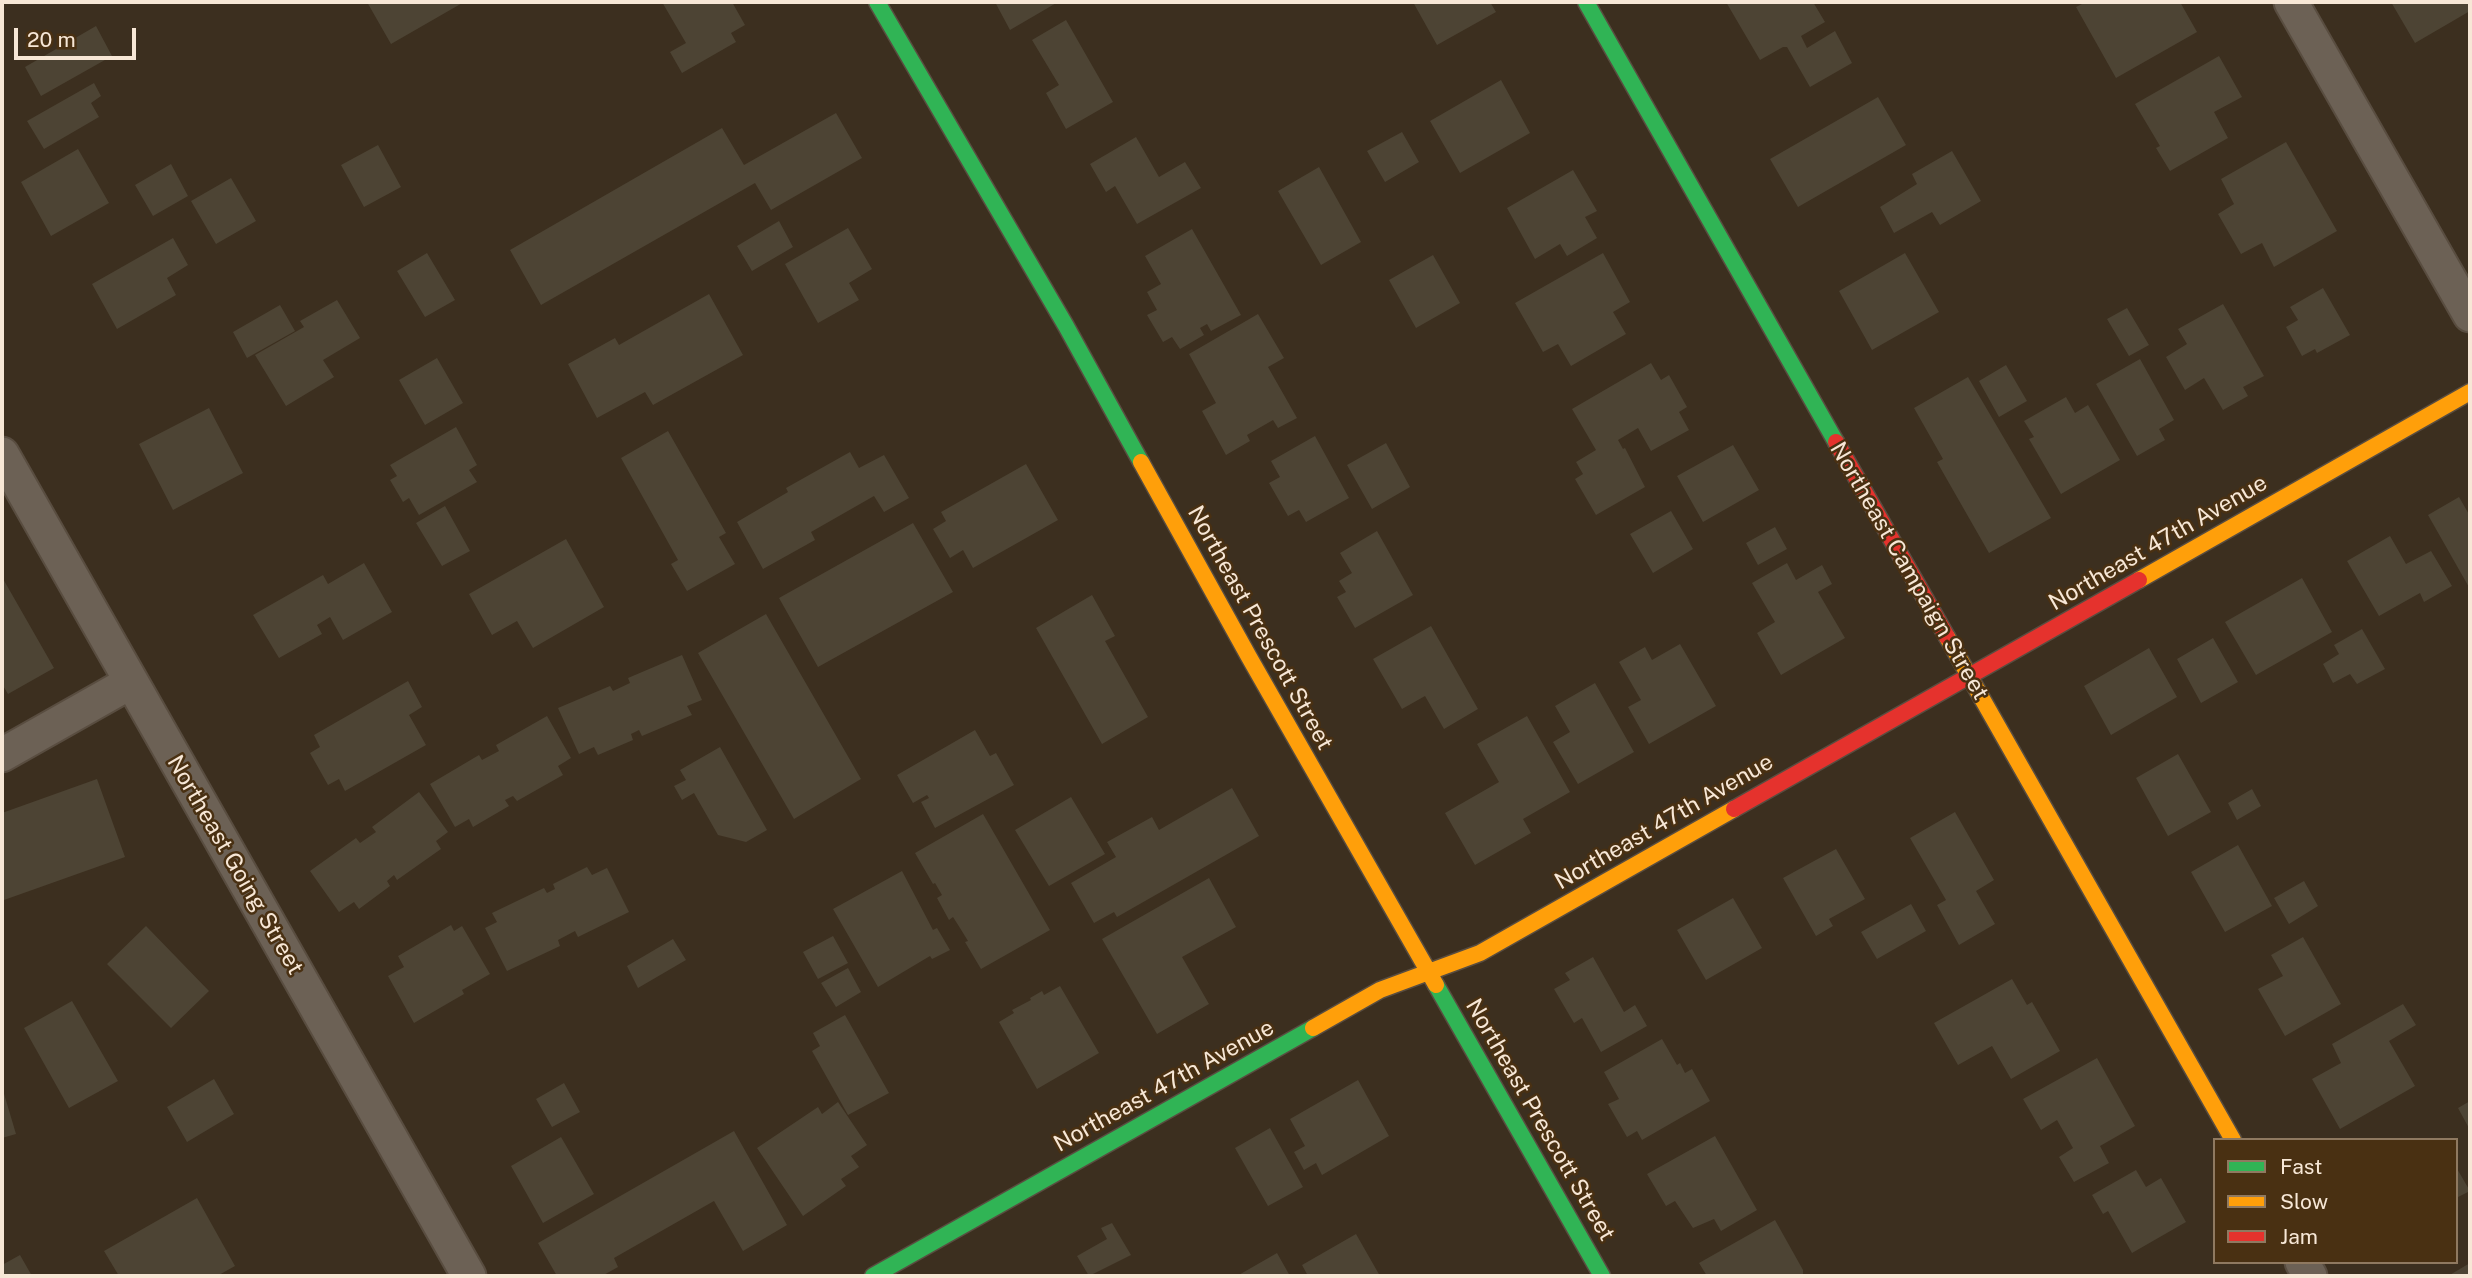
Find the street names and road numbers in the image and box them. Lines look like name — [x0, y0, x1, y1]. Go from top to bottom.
street label: Northeast Campaign Street — [1824, 437, 1994, 705]
street label: Northeast 47th Avenue — [2044, 469, 2272, 617]
street label: Northeast Prescott Street — [1181, 501, 1339, 755]
street label: Northeast 47th Avenue — [1550, 748, 1778, 896]
street label: Northeast Going Street — [161, 750, 309, 980]
street label: Northeast Prescott Street — [1459, 994, 1621, 1246]
street label: Northeast 47th Avenue — [1049, 1014, 1279, 1158]

